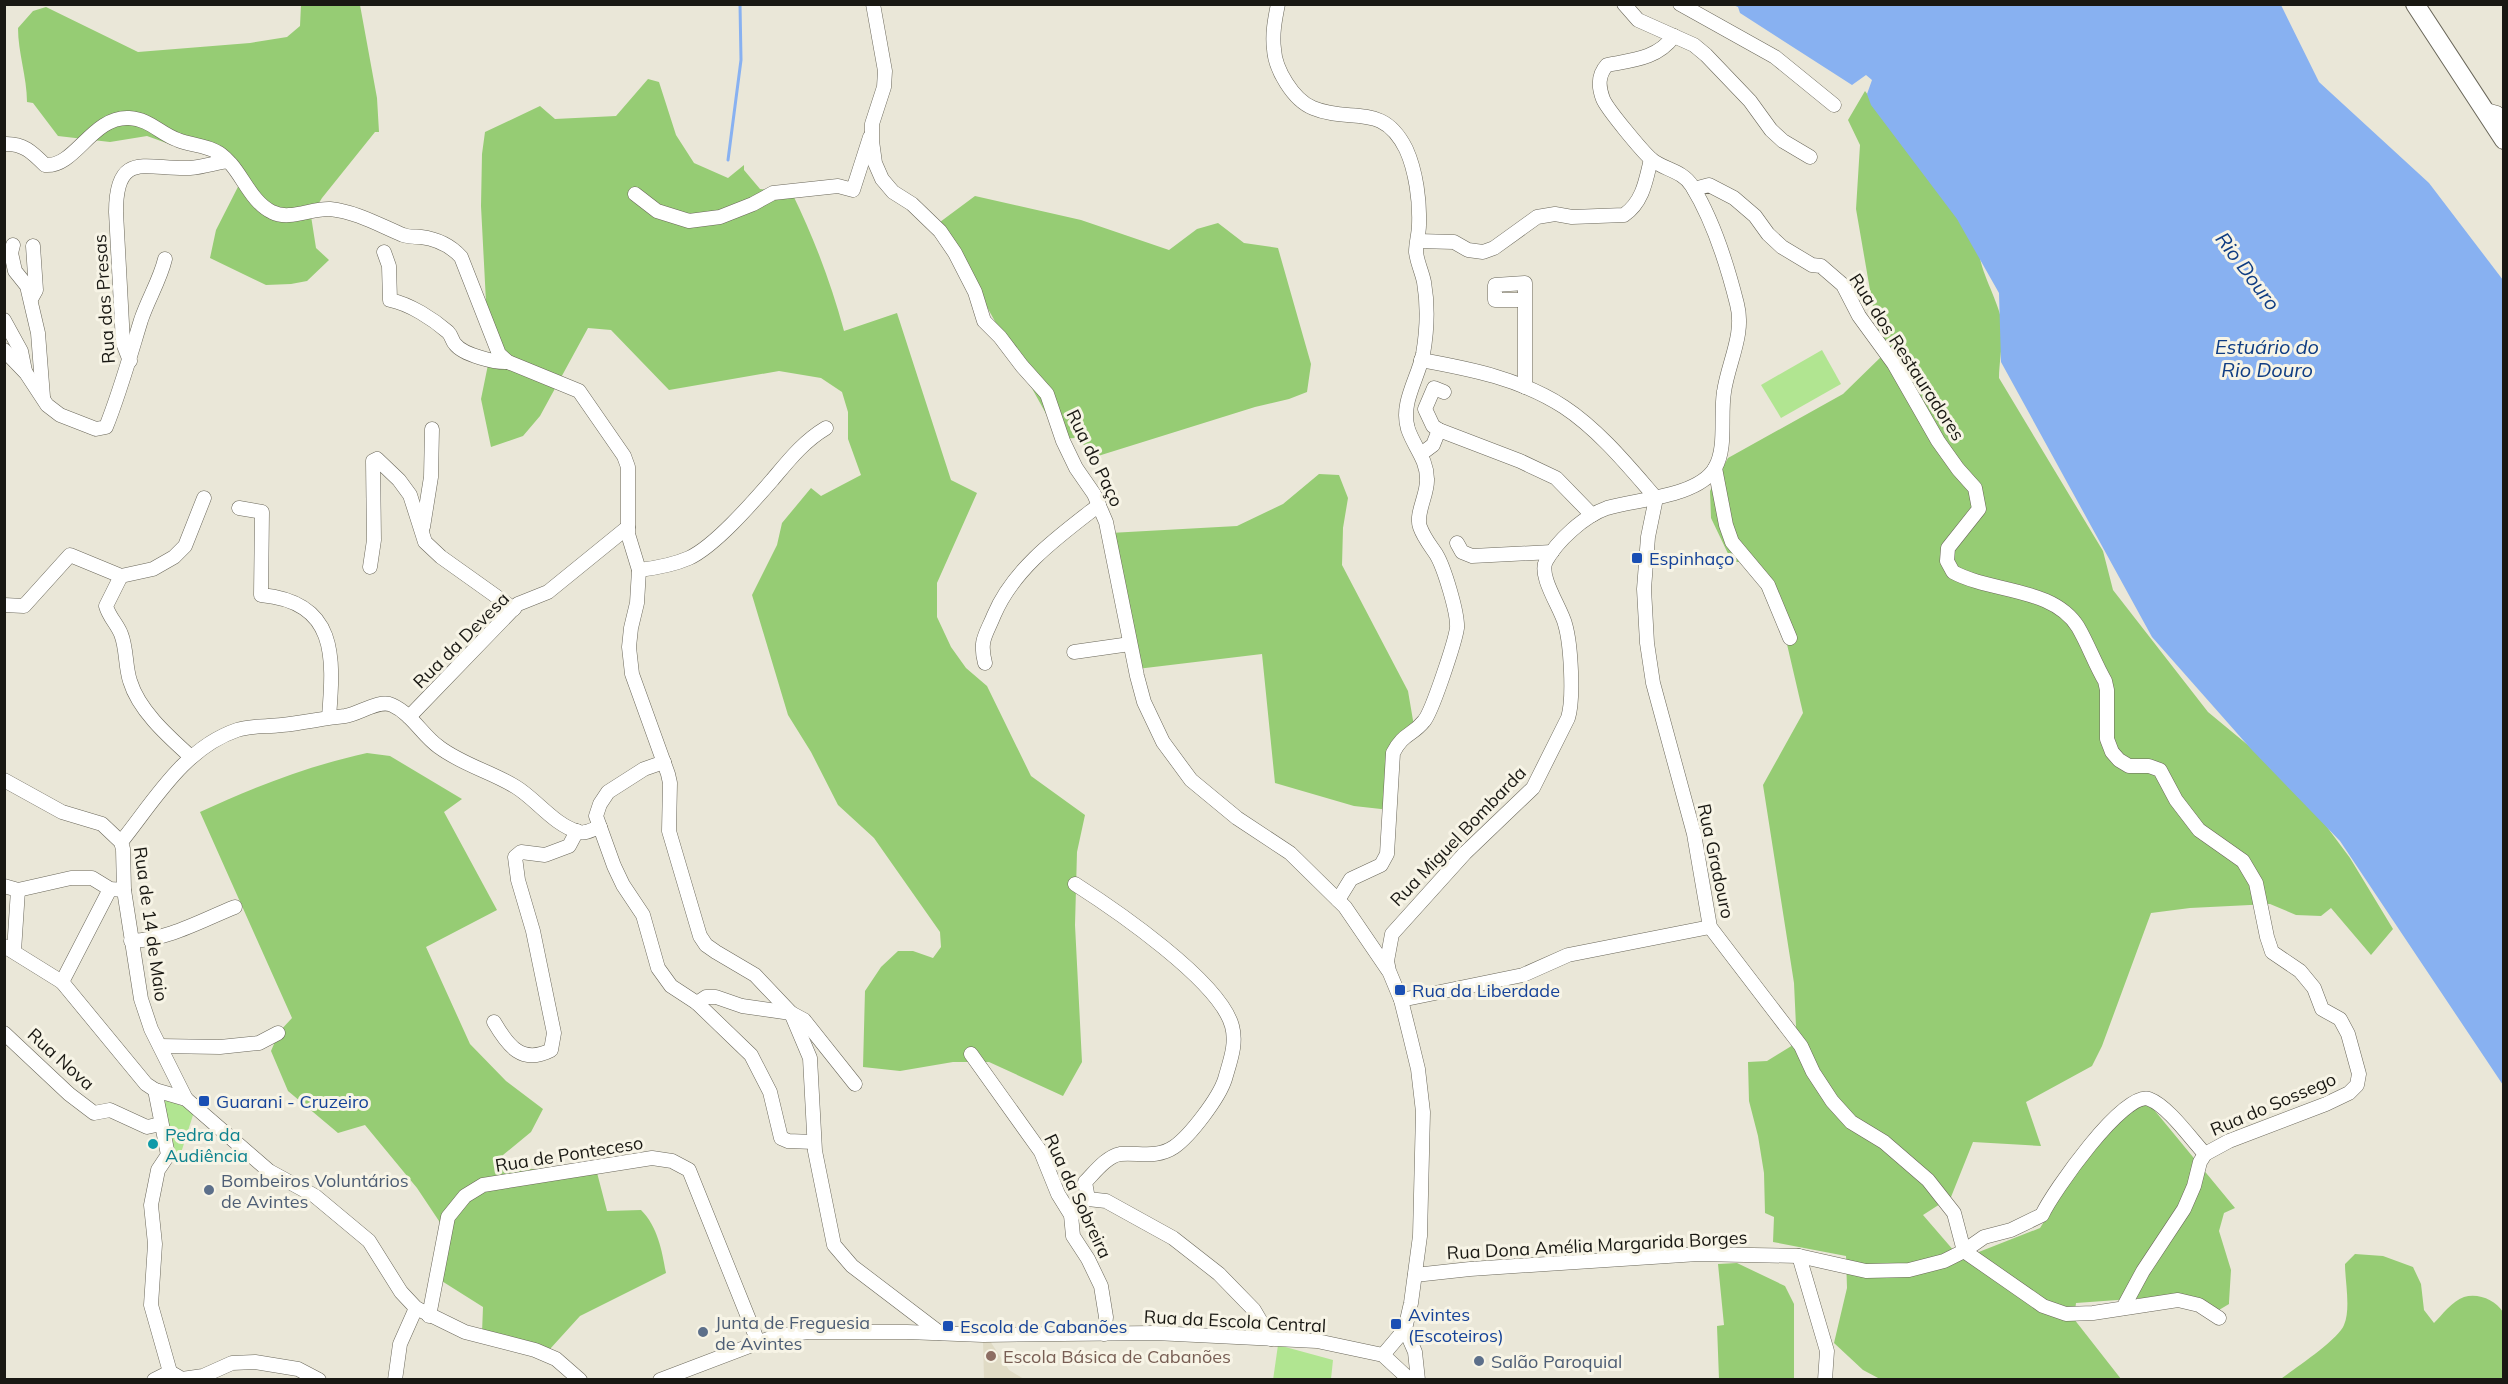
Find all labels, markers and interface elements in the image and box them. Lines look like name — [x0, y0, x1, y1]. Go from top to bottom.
water label: Rio Douro — [2210, 227, 2286, 315]
street label: Rua das Presas — [88, 233, 120, 365]
street label: Rua dos Restauradores — [1844, 269, 1970, 445]
water label: Estuário do Rio Douro — [2215, 334, 2319, 382]
street label: Rua do Paço — [1062, 406, 1128, 510]
place label: Espinhaço — [1649, 547, 1734, 570]
marker: Espinhaço — [1630, 551, 1644, 565]
street label: Rua da Devesa — [408, 587, 514, 693]
street label: Rua Miguel Bombarda — [1385, 761, 1531, 911]
street label: Rua Gradouro — [1693, 801, 1739, 921]
street label: Rua de 14 de Maio — [129, 845, 173, 1003]
place label: Rua da Liberdade — [1412, 979, 1560, 1002]
marker: Rua da Liberdade — [1393, 983, 1407, 997]
street label: Rua Nova — [23, 1023, 99, 1095]
street label: Rua do Sossego — [2207, 1067, 2339, 1141]
place label: Guarani - Cruzeiro — [216, 1090, 369, 1113]
marker: Guarani - Cruzeiro — [197, 1094, 211, 1108]
place label: Pedra da Audiência — [165, 1123, 248, 1167]
street label: Rua da Sobreira — [1039, 1130, 1117, 1262]
street label: Rua de Ponteceso — [493, 1131, 645, 1177]
marker: Pedra da Audiência — [146, 1137, 160, 1151]
place label: Bombeiros Voluntários de Avintes — [221, 1169, 409, 1213]
marker: Bombeiros Voluntários de Avintes — [202, 1183, 216, 1197]
street label: Rua Dona Amélia Margarida Borges — [1446, 1226, 1748, 1264]
place label: Avintes (Escoteiros) — [1408, 1303, 1504, 1347]
street label: Rua da Escola Central — [1143, 1305, 1327, 1337]
place label: Junta de Freguesia de Avintes — [715, 1311, 870, 1355]
place label: Escola de Cabanões — [960, 1315, 1127, 1338]
marker: Avintes (Escoteiros) — [1389, 1317, 1403, 1331]
marker: Escola de Cabanões — [941, 1319, 955, 1333]
marker: Junta de Freguesia de Avintes — [696, 1325, 710, 1339]
place label: Escola Básica de Cabanões — [1003, 1345, 1231, 1368]
marker: Escola Básica de Cabanões — [984, 1349, 998, 1363]
place label: Salão Paroquial — [1491, 1350, 1622, 1373]
marker: Salão Paroquial — [1472, 1354, 1486, 1368]

